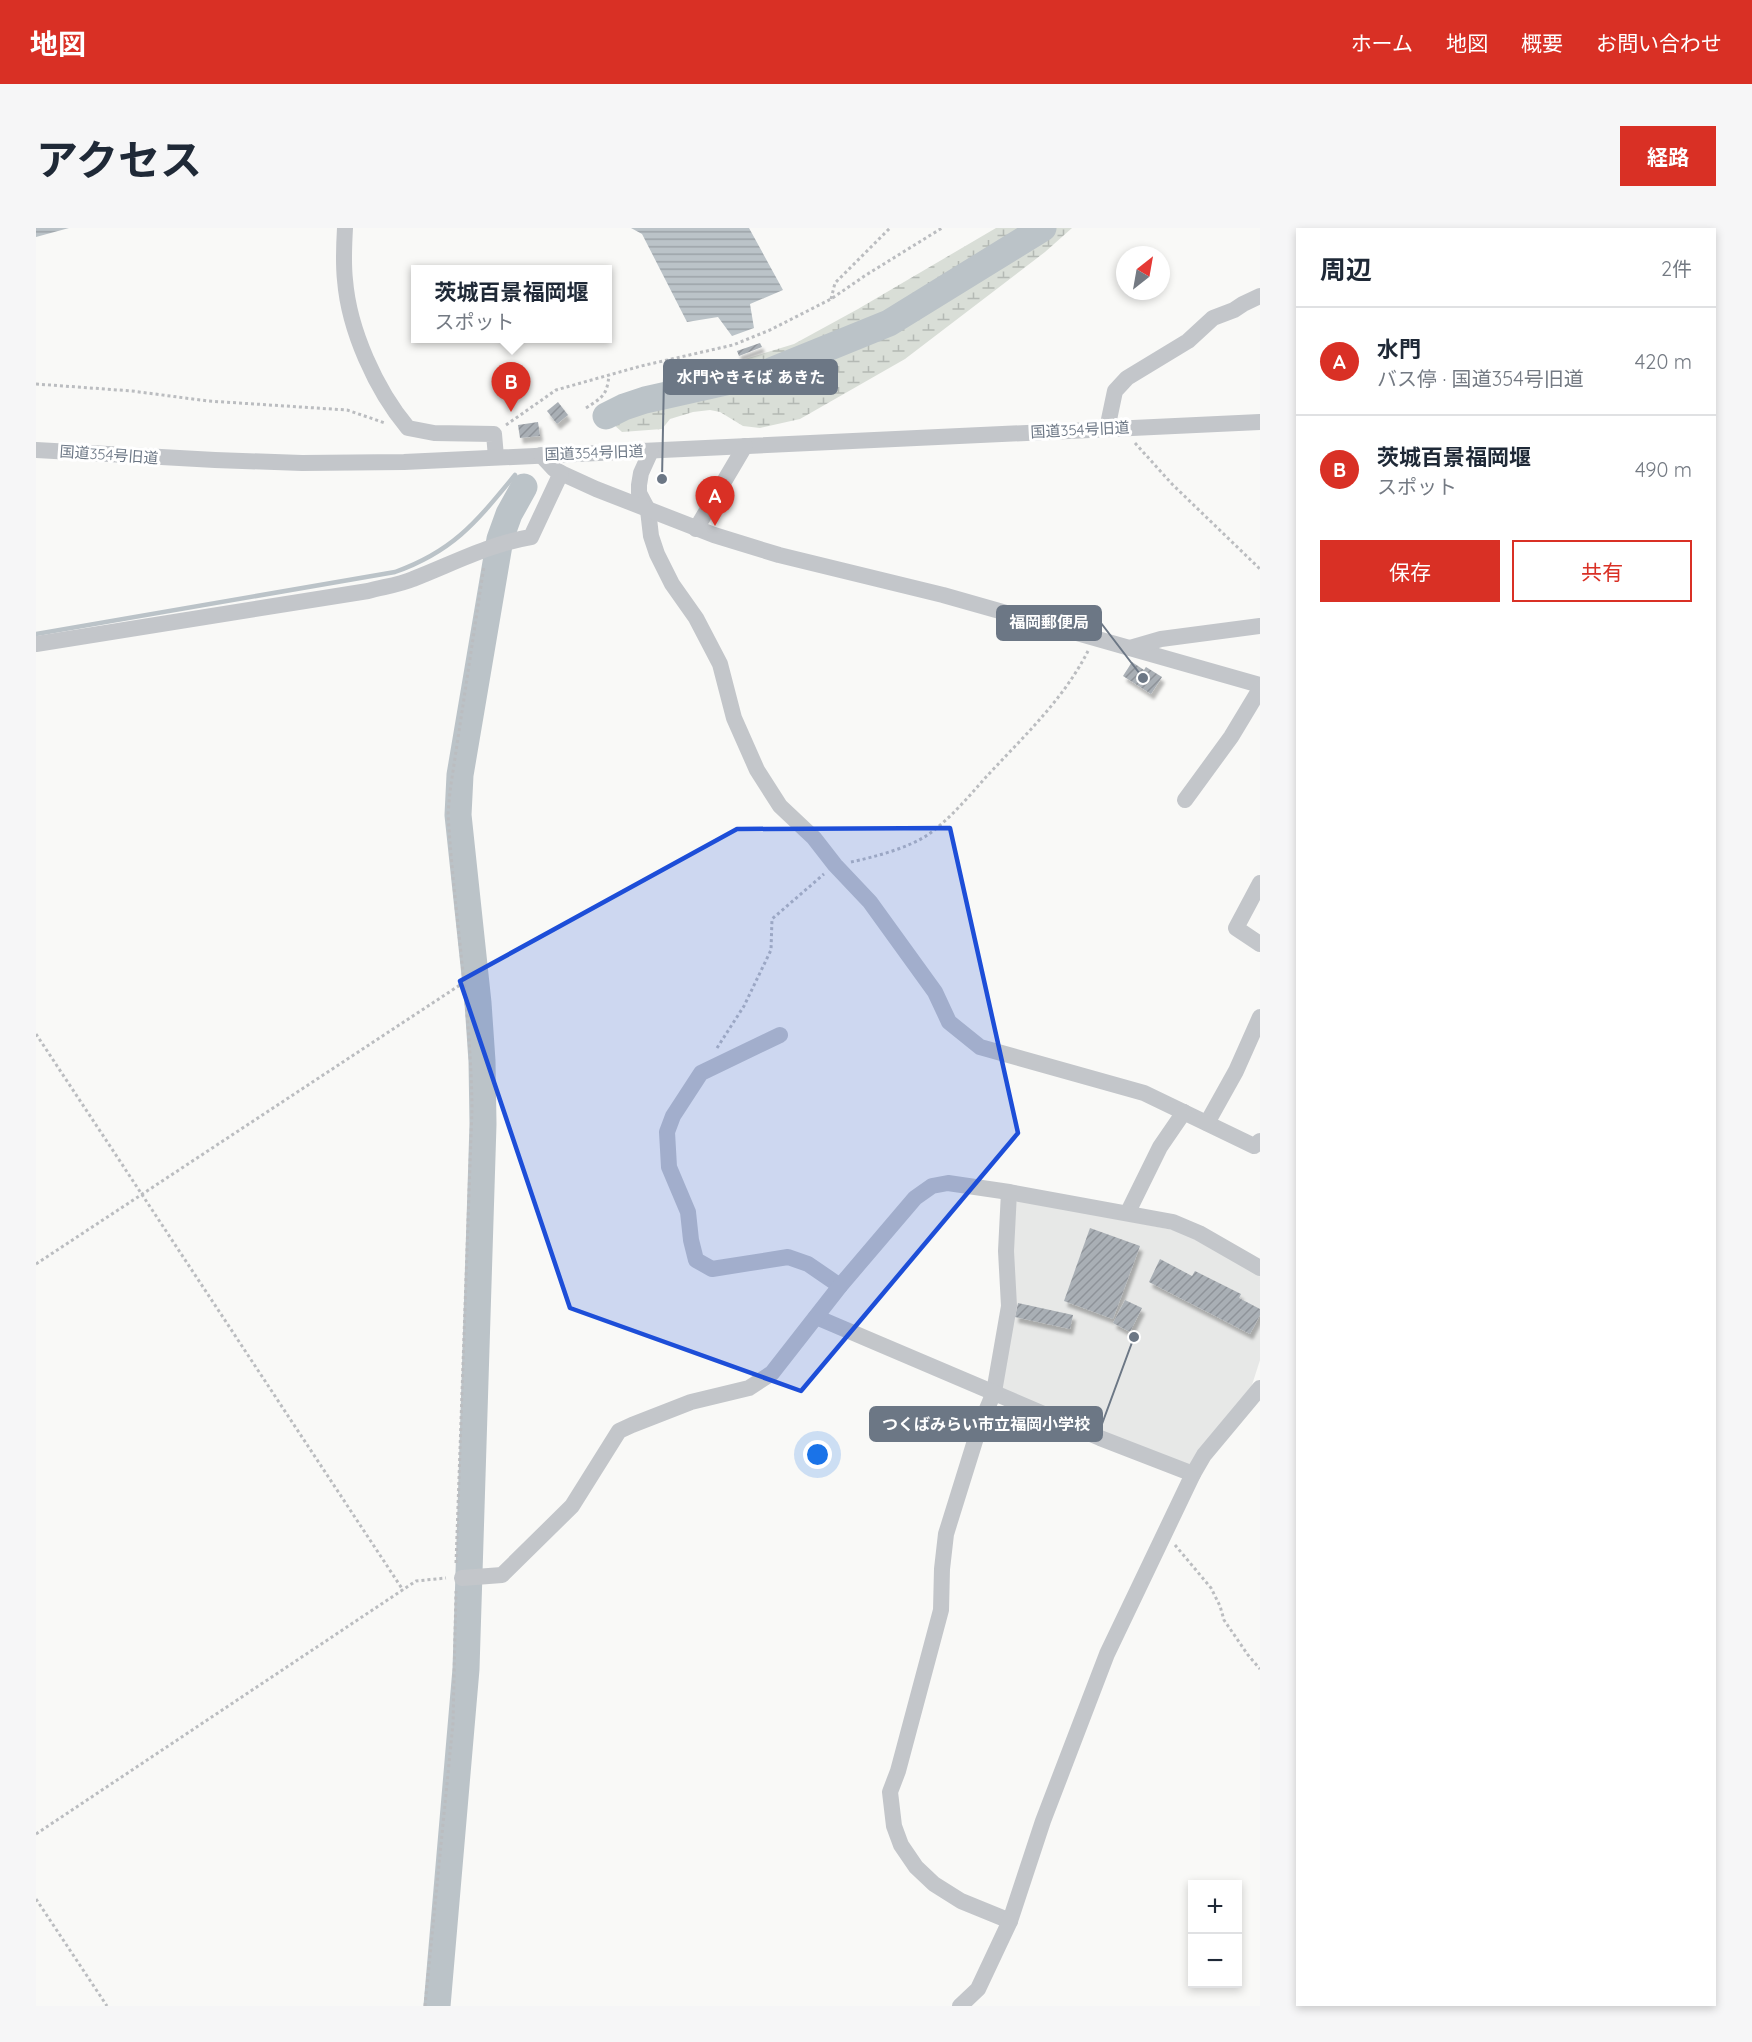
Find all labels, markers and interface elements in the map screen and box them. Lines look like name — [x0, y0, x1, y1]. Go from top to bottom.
text: 地図 — [30, 26, 86, 61]
text: ホーム — [1351, 30, 1413, 56]
text: 地図 — [1446, 30, 1488, 56]
text: 概要 — [1521, 30, 1563, 56]
text: お問い合わせ — [1596, 30, 1722, 56]
button: 経路 — [1620, 126, 1716, 186]
text: アクセス — [36, 133, 202, 186]
north arrow — [1116, 246, 1170, 300]
text: 周辺 — [1320, 253, 1372, 286]
text: 2件 — [1661, 256, 1692, 281]
popup — [411, 265, 612, 343]
text: 茨城百景福岡堰 — [434, 278, 589, 306]
text: スポット — [434, 309, 514, 334]
text: 水門 — [1377, 335, 1421, 363]
text: A — [1333, 349, 1346, 374]
text: 420 m — [1635, 349, 1692, 374]
callout: 水門やきそば あきた — [664, 360, 837, 394]
pin: B — [492, 362, 530, 412]
text: バス停 · 国道354号旧道 — [1377, 366, 1584, 391]
text: 水門やきそば あきた — [677, 367, 825, 387]
street label: 国道354号旧道 — [1030, 417, 1130, 442]
street label: 国道354号旧道 — [544, 441, 644, 464]
street label: 国道354号旧道 — [59, 442, 159, 467]
text: 茨城百景福岡堰 — [1377, 443, 1531, 471]
text: B — [1333, 457, 1346, 482]
text: 490 m — [1635, 457, 1692, 482]
text: スポット — [1377, 474, 1457, 499]
pin: A — [696, 476, 734, 526]
button: 保存 — [1320, 540, 1500, 602]
button: 共有 — [1512, 540, 1692, 602]
callout: 福岡郵便局 — [997, 606, 1101, 640]
text: 福岡郵便局 — [1009, 612, 1089, 632]
callout: つくばみらい市立福岡小学校 — [870, 1407, 1102, 1441]
text: つくばみらい市立福岡小学校 — [882, 1414, 1090, 1434]
your location — [803, 1440, 832, 1469]
map controls — [1188, 1880, 1242, 1988]
button: + — [1188, 1880, 1242, 1934]
button: − — [1188, 1934, 1242, 1988]

